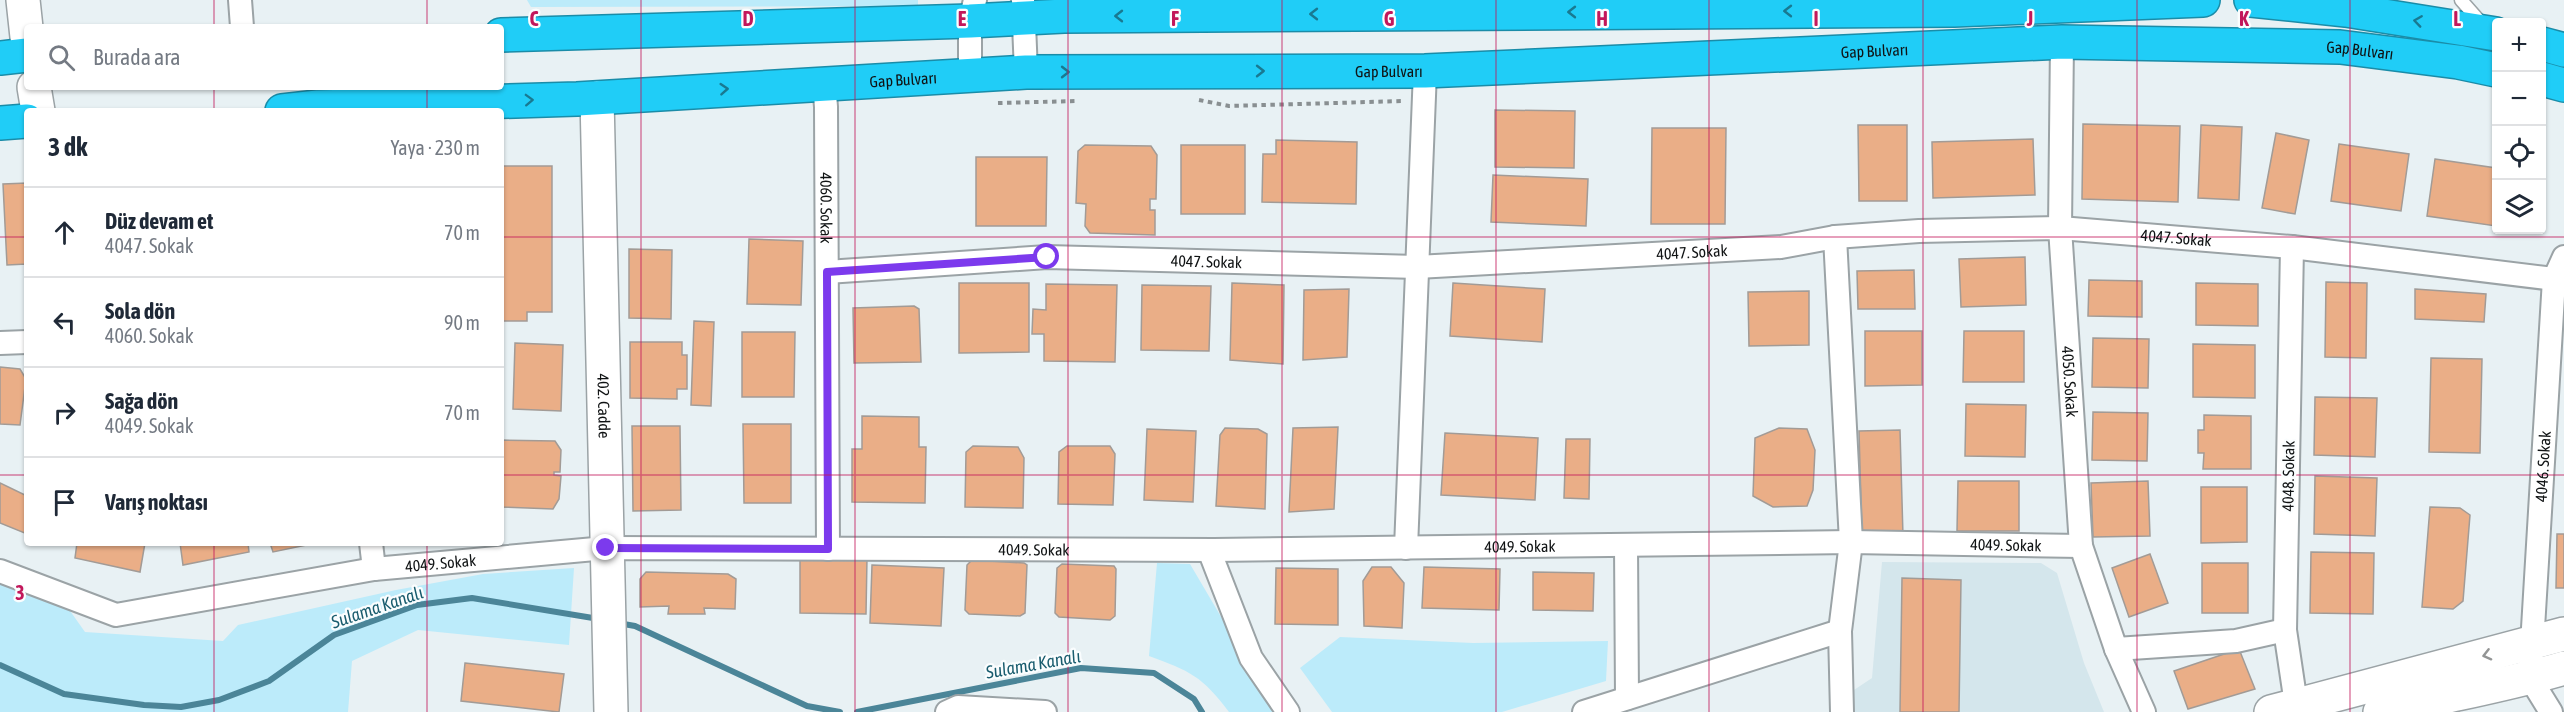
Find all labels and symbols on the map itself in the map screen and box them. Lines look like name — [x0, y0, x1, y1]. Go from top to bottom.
one-way arrow — [1784, 5, 1793, 17]
one-way arrow — [1568, 6, 1577, 18]
text: C — [530, 7, 539, 30]
text: D — [742, 7, 754, 30]
text: E — [958, 7, 967, 30]
text: F — [1171, 7, 1179, 30]
text: G — [1384, 7, 1395, 30]
text: H — [1596, 7, 1608, 30]
text: I — [1813, 7, 1819, 30]
text: J — [2026, 7, 2033, 30]
text: K — [2239, 7, 2249, 30]
text: L — [2453, 7, 2461, 30]
one-way arrow — [1310, 8, 1319, 20]
one-way arrow — [1115, 10, 1124, 22]
one-way arrow — [2414, 15, 2423, 27]
street label: Gap Bulvarı — [2326, 38, 2395, 63]
street label: Gap Bulvarı — [1840, 40, 1908, 61]
street label: Gap Bulvarı — [1355, 62, 1423, 81]
one-way arrow — [1256, 65, 1265, 77]
one-way arrow — [1061, 66, 1070, 78]
street label: Gap Bulvarı — [869, 68, 937, 90]
one-way arrow — [719, 83, 729, 96]
one-way arrow — [525, 94, 534, 107]
street label: 4060. Sokak — [817, 172, 836, 243]
street label: 4047. Sokak — [2140, 226, 2212, 249]
street label: 4047. Sokak — [1656, 241, 1728, 263]
route start — [1033, 243, 1059, 269]
street label: 4047. Sokak — [1171, 251, 1242, 271]
street label: 4050. Sokak — [2059, 346, 2081, 418]
street label: 402. Cadde — [594, 373, 614, 438]
street label: 4046. Sokak — [2532, 430, 2554, 502]
street label: 4048. Sokak — [2278, 440, 2298, 512]
route end — [592, 534, 618, 560]
street label: 4049. Sokak — [1970, 535, 2041, 554]
street label: 4049. Sokak — [1484, 537, 1556, 556]
street label: 4049. Sokak — [998, 540, 1069, 559]
street label: 4049. Sokak — [404, 551, 477, 575]
text: 3 — [15, 581, 25, 604]
water label: Sulama Kanalı — [327, 581, 426, 633]
water label: Sulama Kanalı — [983, 645, 1082, 683]
one-way arrow — [2482, 648, 2492, 661]

